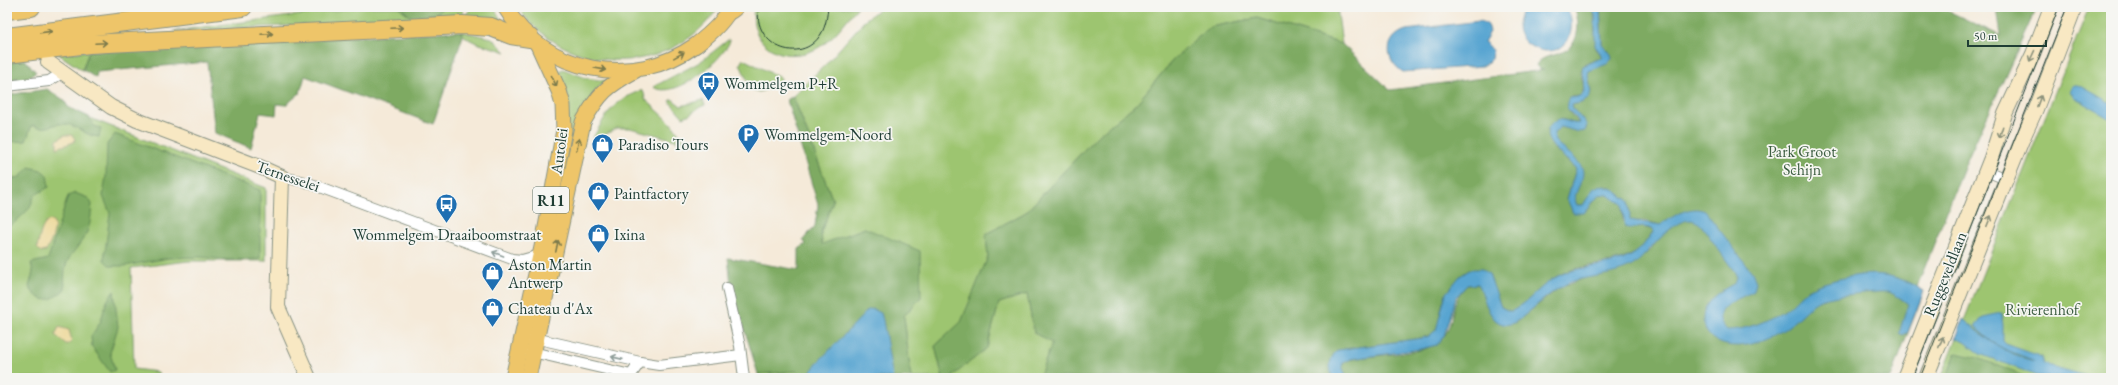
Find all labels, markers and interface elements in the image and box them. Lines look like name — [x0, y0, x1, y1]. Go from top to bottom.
scale bar — [1968, 22, 2046, 48]
one-way arrow — [390, 24, 403, 31]
one-way arrow — [39, 28, 52, 36]
text: 50 m — [1974, 28, 1998, 44]
one-way arrow — [260, 30, 273, 37]
one-way arrow — [94, 39, 107, 46]
one-way arrow — [2028, 50, 2035, 62]
one-way arrow — [673, 51, 685, 59]
one-way arrow — [593, 66, 606, 74]
bus stop icon: Wommelgem P+R — [696, 70, 722, 103]
place label: Wommelgem P+R — [724, 73, 839, 94]
one-way arrow — [551, 74, 558, 86]
one-way arrow — [2036, 96, 2044, 108]
parking icon: Wommelgem-Noord — [736, 121, 762, 154]
place label: Wommelgem-Noord — [764, 124, 893, 145]
one-way arrow — [1997, 125, 2004, 138]
street label: Autolei — [545, 127, 573, 176]
shop icon: Paradiso Tours — [589, 131, 615, 164]
place label: Paradiso Tours — [618, 134, 708, 155]
one-way arrow — [575, 138, 583, 151]
park label: Park Groot Schijn — [1768, 141, 1836, 180]
street label: Ternesselei — [253, 155, 323, 197]
shop icon: Paintfactory — [586, 180, 612, 213]
place label: Paintfactory — [614, 183, 690, 204]
road number: R11 — [533, 187, 569, 213]
bus stop icon: Wommelgem Draaiboomstraat — [434, 191, 460, 224]
one-way arrow — [1986, 216, 1994, 228]
shop icon: Ixina — [585, 221, 611, 254]
place label: Wommelgem Draaiboomstraat — [353, 224, 541, 245]
place label: Ixina — [614, 224, 646, 245]
street label: Ruggeveldlaan — [1918, 228, 1972, 320]
one-way arrow — [554, 240, 562, 253]
one-way arrow — [492, 249, 504, 257]
place label: Aston Martin Antwerp — [507, 254, 593, 293]
shop icon: Aston Martin Antwerp — [479, 260, 505, 293]
shop icon: Chateau d'Ax — [479, 295, 505, 328]
place label: Chateau d'Ax — [508, 298, 593, 319]
park label: Rivierenhof — [2005, 299, 2081, 320]
one-way arrow — [1938, 336, 1945, 348]
one-way arrow — [611, 353, 624, 361]

